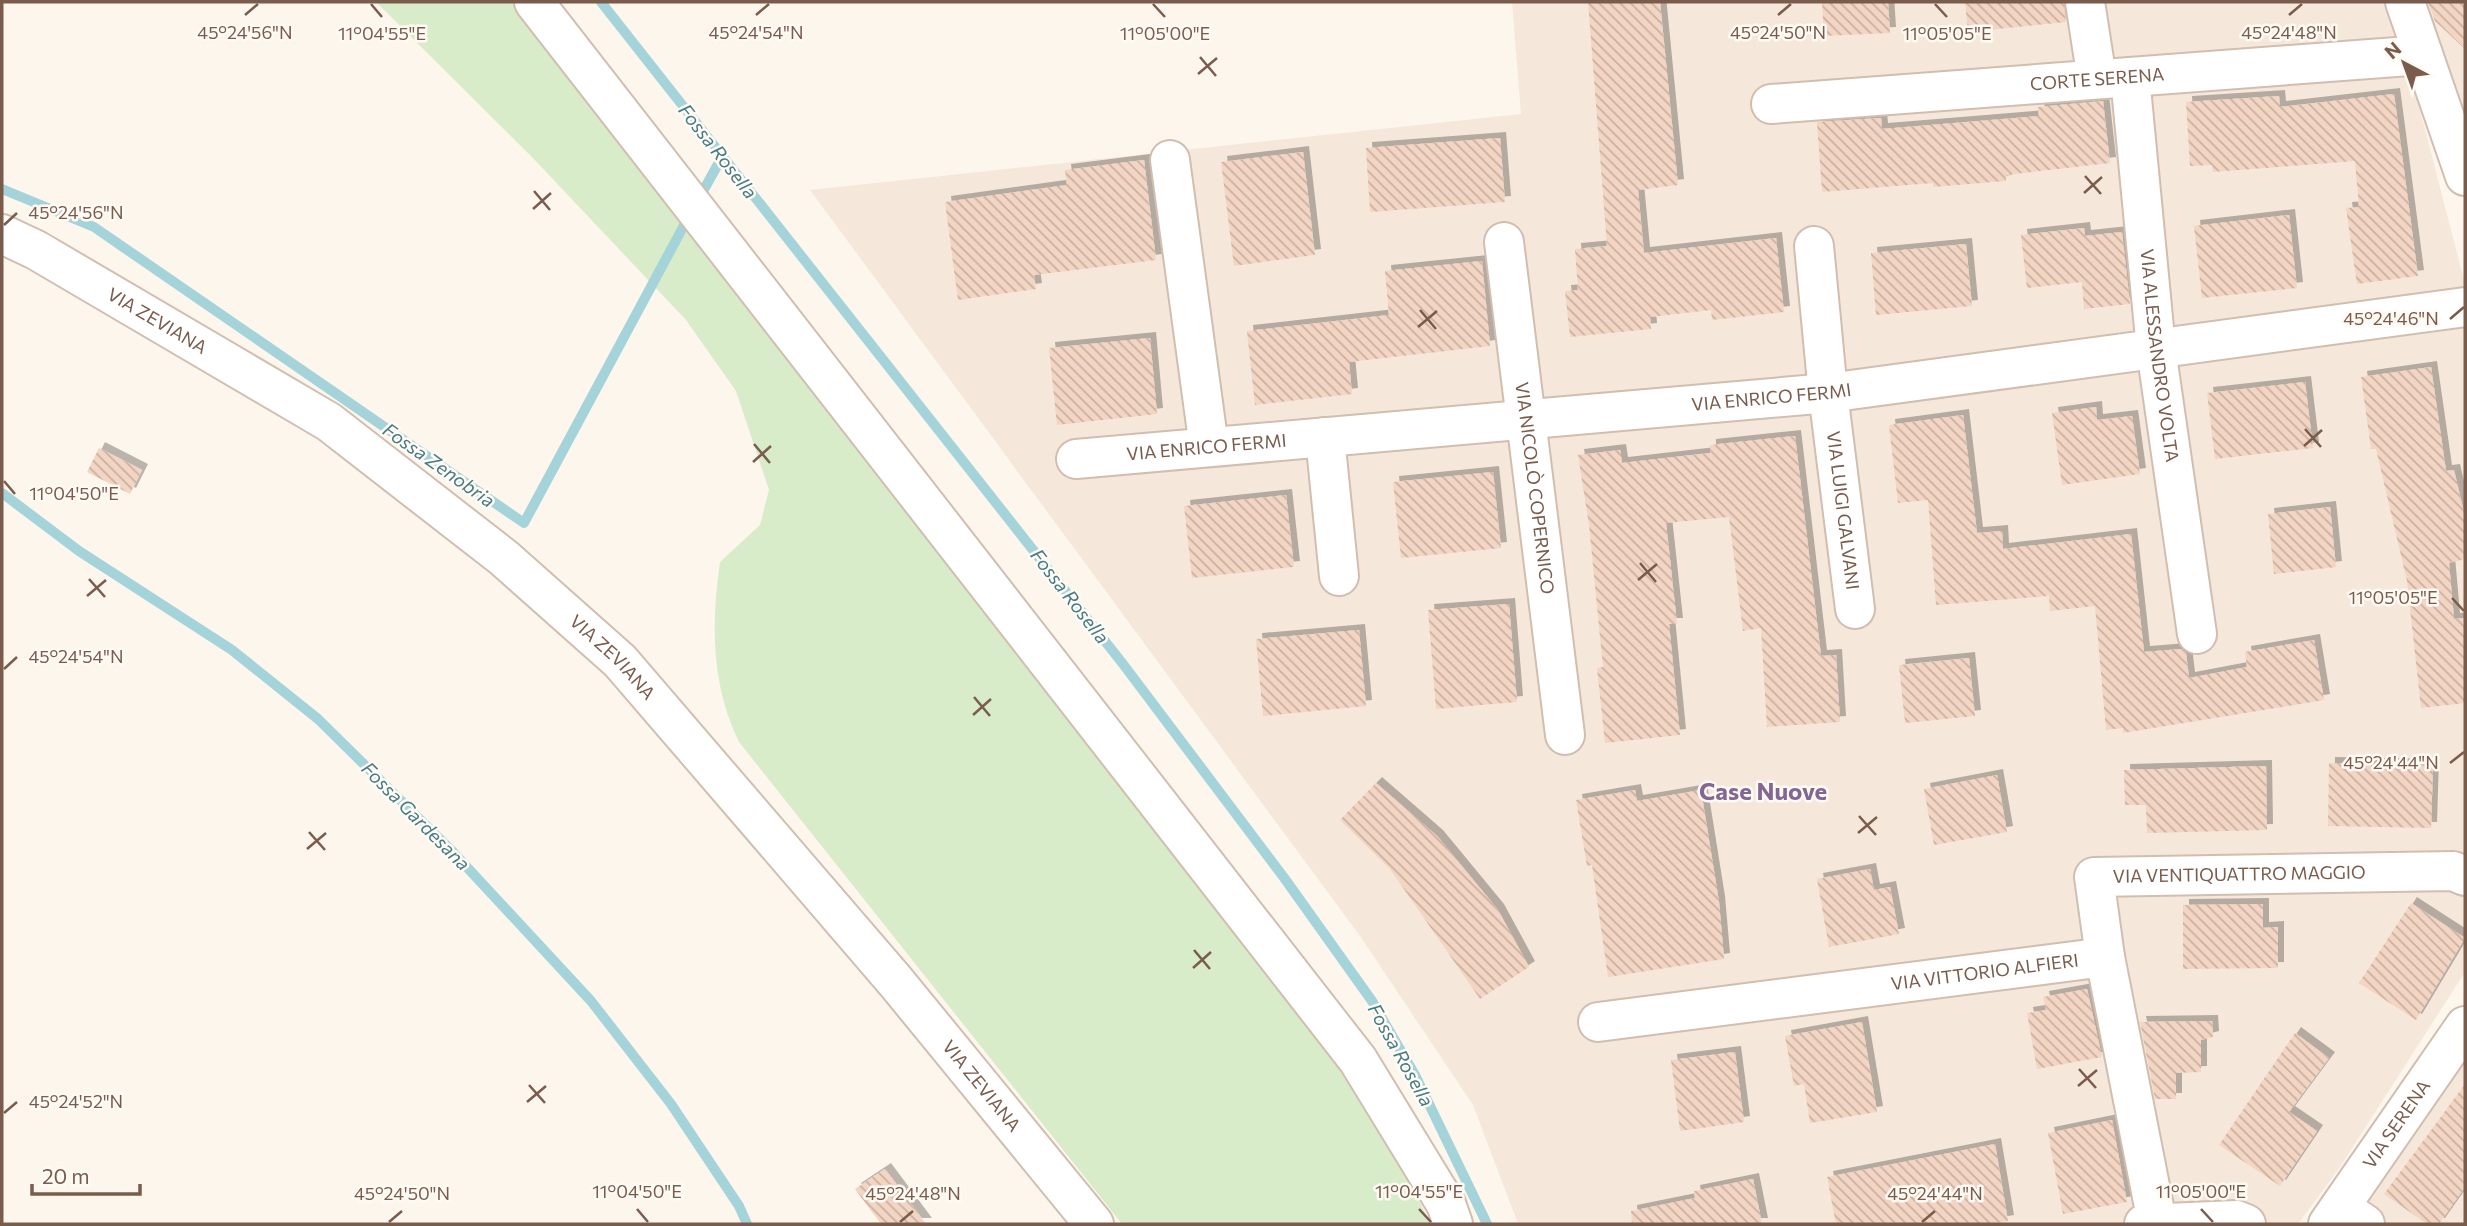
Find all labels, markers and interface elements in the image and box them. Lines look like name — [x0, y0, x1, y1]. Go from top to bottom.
text: 45°24'56"N — [197, 21, 293, 43]
text: 45°24'54"N — [708, 21, 804, 43]
text: 45°24'50"N — [1730, 21, 1826, 43]
text: 45°24'48"N — [2241, 21, 2337, 43]
text: 11°04'55"E — [338, 22, 426, 44]
text: 11°05'00"E — [1120, 22, 1210, 44]
text: 11°05'05"E — [1902, 22, 1992, 44]
north arrow — [2369, 28, 2439, 98]
text: N — [2380, 36, 2405, 63]
street label: CORTE SERENA — [2029, 62, 2165, 95]
water label: Fossa Rosella — [674, 99, 763, 203]
text: 45°24'56"N — [28, 201, 124, 223]
street label: VIA ALESSANDRO VOLTA — [2136, 248, 2184, 463]
street label: VIA ZEVIANA — [104, 282, 211, 358]
text: 45°24'46"N — [2343, 307, 2439, 329]
street label: VIA ENRICO FERMI — [1690, 378, 1852, 415]
street label: VIA NICOLÒ COPERNICO — [1511, 381, 1559, 595]
water label: Fossa Zenobria — [379, 418, 500, 512]
street label: VIA ENRICO FERMI — [1126, 429, 1287, 465]
street label: VIA LUIGI GALVANI — [1823, 430, 1865, 591]
text: 11°04'50"E — [29, 482, 119, 504]
water label: Fossa Rosella — [1026, 544, 1115, 648]
text: 11°05'05"E — [2348, 586, 2438, 608]
street label: VIA ZEVIANA — [565, 610, 660, 704]
text: 45°24'54"N — [28, 645, 124, 667]
text: 45°24'44"N — [2343, 751, 2439, 773]
water label: Fossa Gardesana — [357, 757, 475, 875]
district label: Case Nuove — [1699, 776, 1827, 805]
street label: VIA VENTIQUATTRO MAGGIO — [2113, 860, 2366, 887]
street label: VIA VITTORIO ALFIERI — [1890, 948, 2080, 994]
water label: Fossa Rosella — [1364, 999, 1439, 1110]
street label: VIA ZEVIANA — [938, 1035, 1026, 1136]
street label: VIA SERENA — [2358, 1075, 2434, 1173]
text: 45°24'52"N — [29, 1090, 123, 1112]
scale bar — [32, 1152, 140, 1196]
text: 20 m — [42, 1163, 90, 1188]
text: 11°04'50"E — [592, 1180, 682, 1202]
text: 11°04'55"E — [1375, 1180, 1463, 1202]
text: 11°05'00"E — [2156, 1180, 2246, 1202]
text: 45°24'50"N — [354, 1182, 450, 1204]
text: 45°24'48"N — [865, 1182, 961, 1204]
text: 45°24'44"N — [1887, 1182, 1983, 1204]

